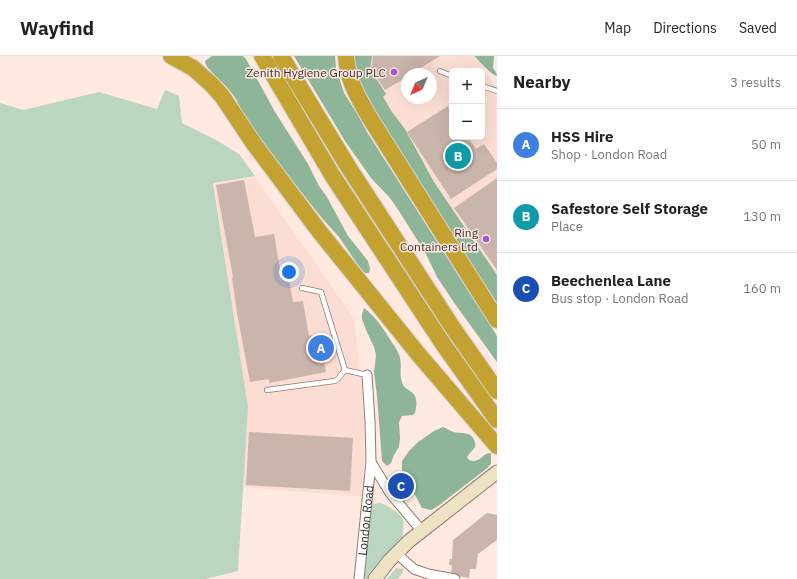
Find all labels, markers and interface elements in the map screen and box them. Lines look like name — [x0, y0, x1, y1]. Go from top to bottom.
text: Wayfind — [20, 16, 94, 40]
text: Map — [604, 19, 631, 37]
text: Directions — [653, 19, 717, 37]
text: Saved — [739, 19, 777, 37]
place label: Zenith Hygiene Group PLC — [246, 65, 387, 80]
marker: Zenith Hygiene Group PLC — [389, 67, 399, 77]
north arrow — [401, 68, 437, 104]
map controls — [449, 68, 485, 140]
button: + — [449, 68, 485, 104]
text: Nearby — [513, 71, 571, 93]
text: 3 results — [730, 74, 781, 91]
button: − — [449, 104, 485, 140]
text: HSS Hire — [551, 127, 613, 146]
text: A — [522, 136, 530, 153]
text: 50 m — [751, 136, 781, 153]
pin: B — [445, 141, 471, 171]
text: Shop · London Road — [551, 146, 667, 163]
text: Safestore Self Storage — [551, 199, 708, 218]
text: B — [522, 208, 530, 225]
text: 130 m — [743, 208, 781, 225]
text: Place — [551, 218, 583, 235]
place label: Ring Containers Ltd — [400, 225, 479, 254]
marker: Ring Containers Ltd — [481, 234, 491, 244]
your location — [279, 262, 299, 282]
text: Beechenlea Lane — [551, 271, 671, 290]
text: C — [522, 280, 530, 297]
text: 160 m — [743, 280, 781, 297]
text: Bus stop · London Road — [551, 290, 688, 307]
pin: A — [308, 333, 334, 363]
pin: C — [388, 471, 414, 501]
street label: London Road — [354, 484, 376, 556]

